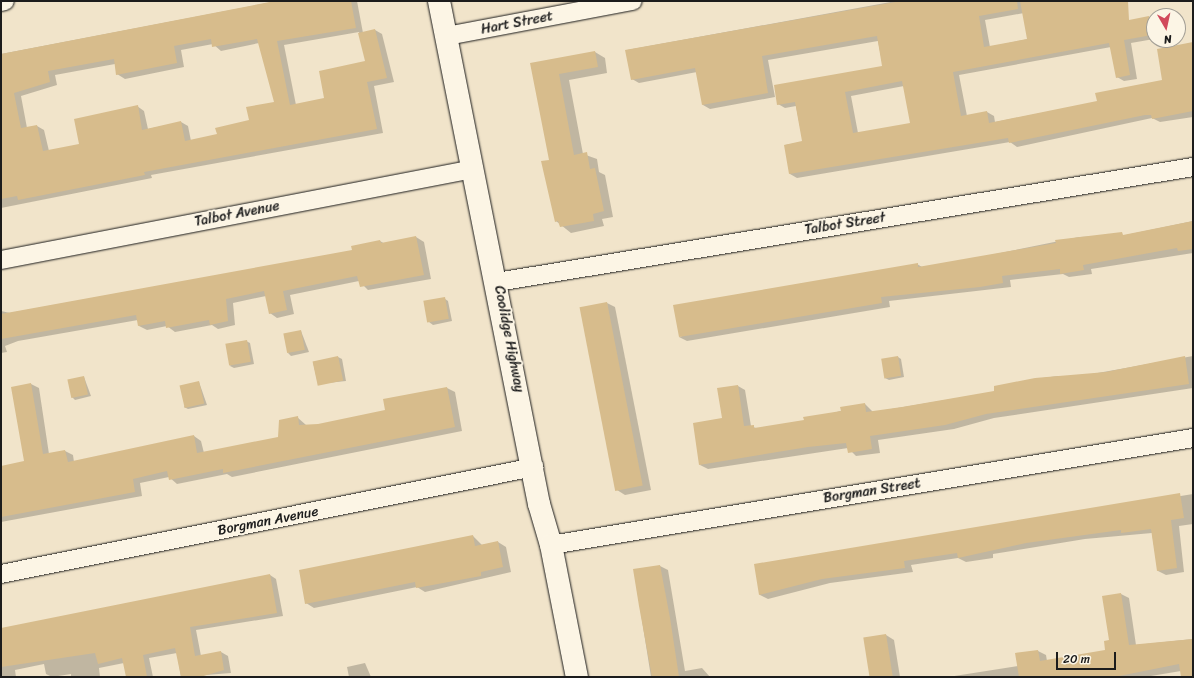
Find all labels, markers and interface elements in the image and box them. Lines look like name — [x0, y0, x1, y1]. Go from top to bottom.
street label: Hart Street — [480, 8, 554, 38]
north arrow — [1146, 8, 1186, 48]
text: N — [1163, 29, 1173, 49]
street label: Talbot Avenue — [193, 198, 281, 230]
street label: Talbot Street — [803, 209, 887, 239]
street label: Coolidge Highway — [490, 284, 528, 394]
street label: Borgman Street — [822, 475, 922, 507]
street label: Borgman Avenue — [216, 503, 320, 539]
scale bar — [1058, 644, 1118, 670]
text: 20 m — [1063, 648, 1090, 670]

